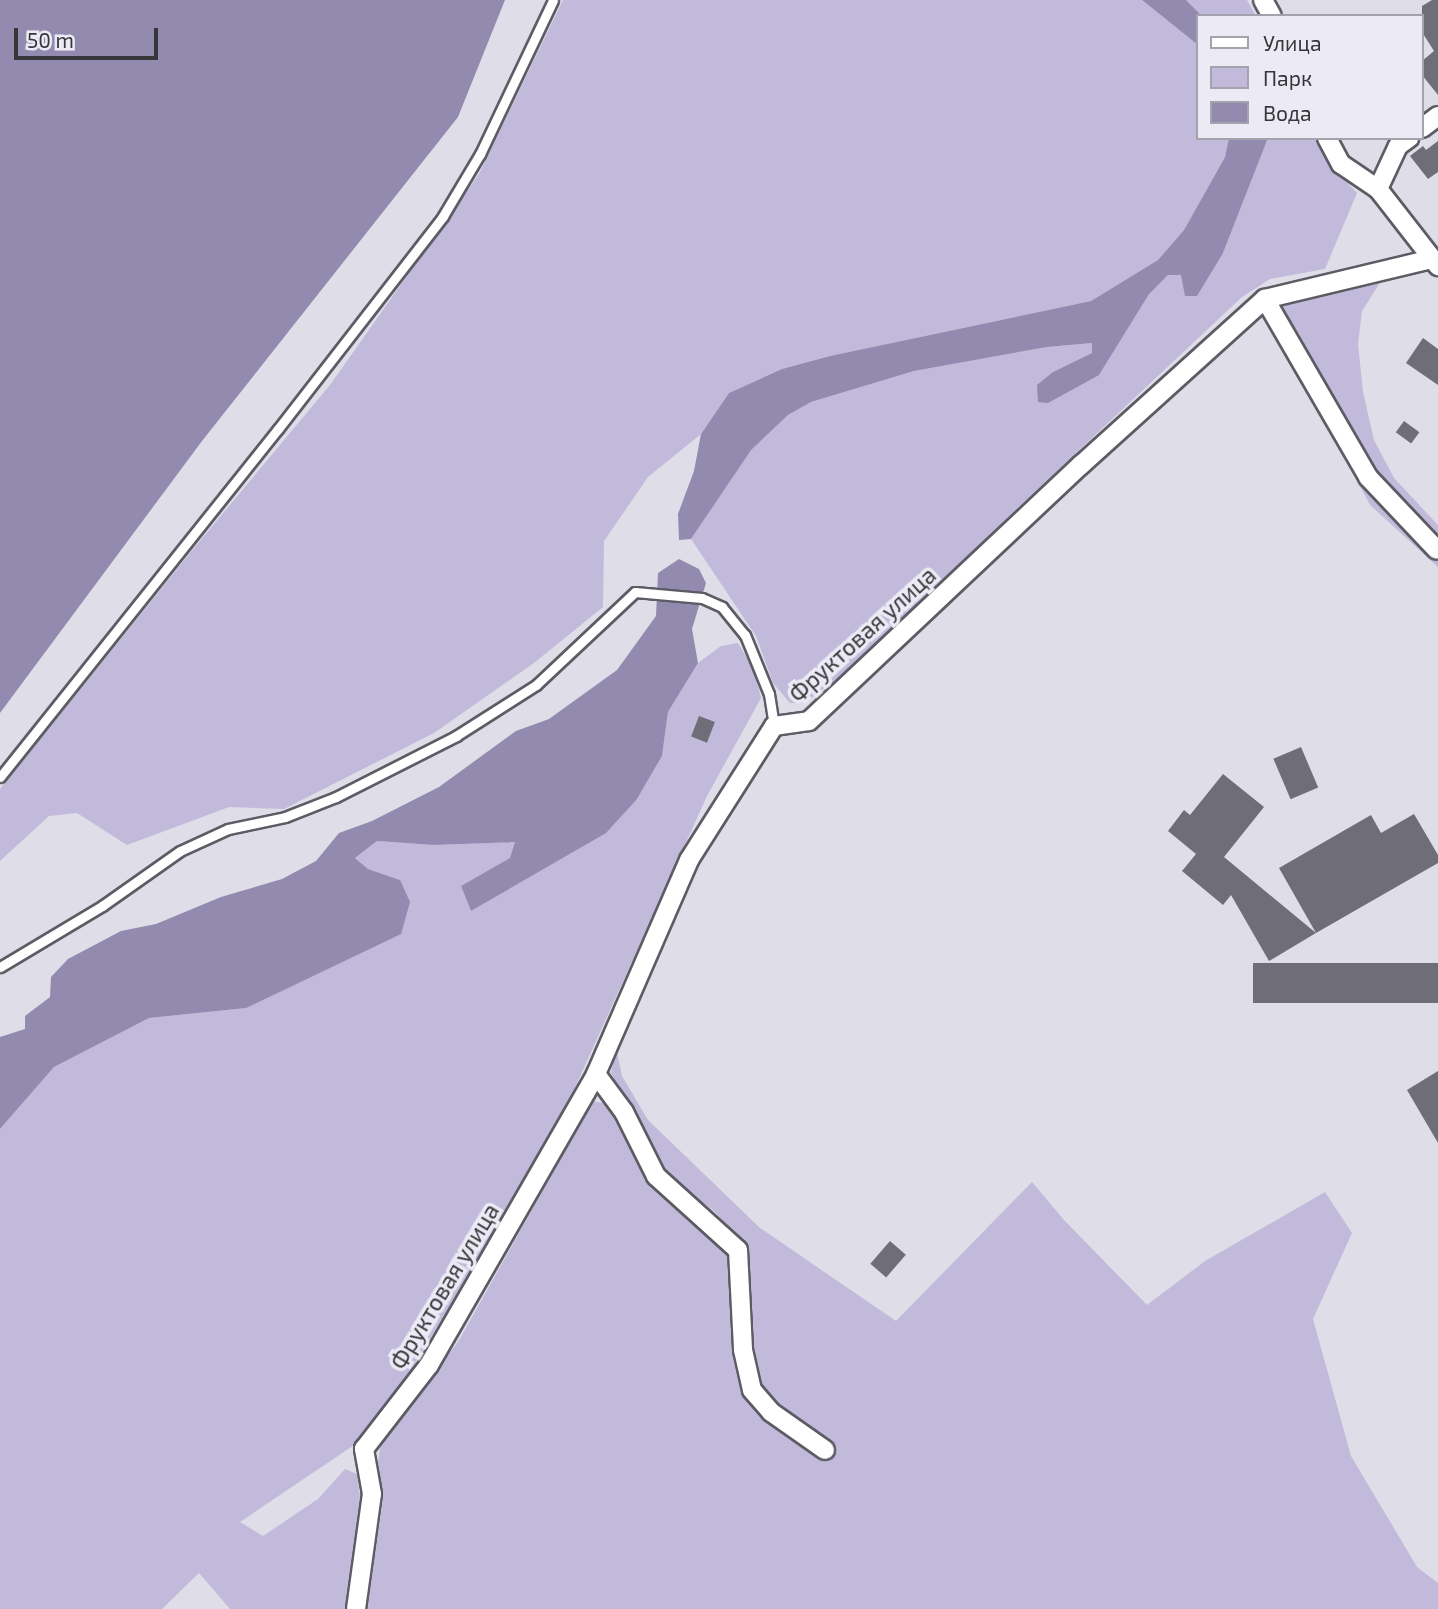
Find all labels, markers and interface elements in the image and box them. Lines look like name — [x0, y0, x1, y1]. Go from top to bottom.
scale bar — [18, 14, 161, 58]
legend — [1196, 14, 1424, 140]
text: 50 m — [27, 27, 74, 52]
text: Улица — [1263, 30, 1322, 55]
text: Парк — [1263, 65, 1312, 90]
text: Вода — [1263, 100, 1312, 125]
street label: Фруктовая улица — [783, 561, 941, 707]
street label: Фруктовая улица — [384, 1198, 504, 1374]

